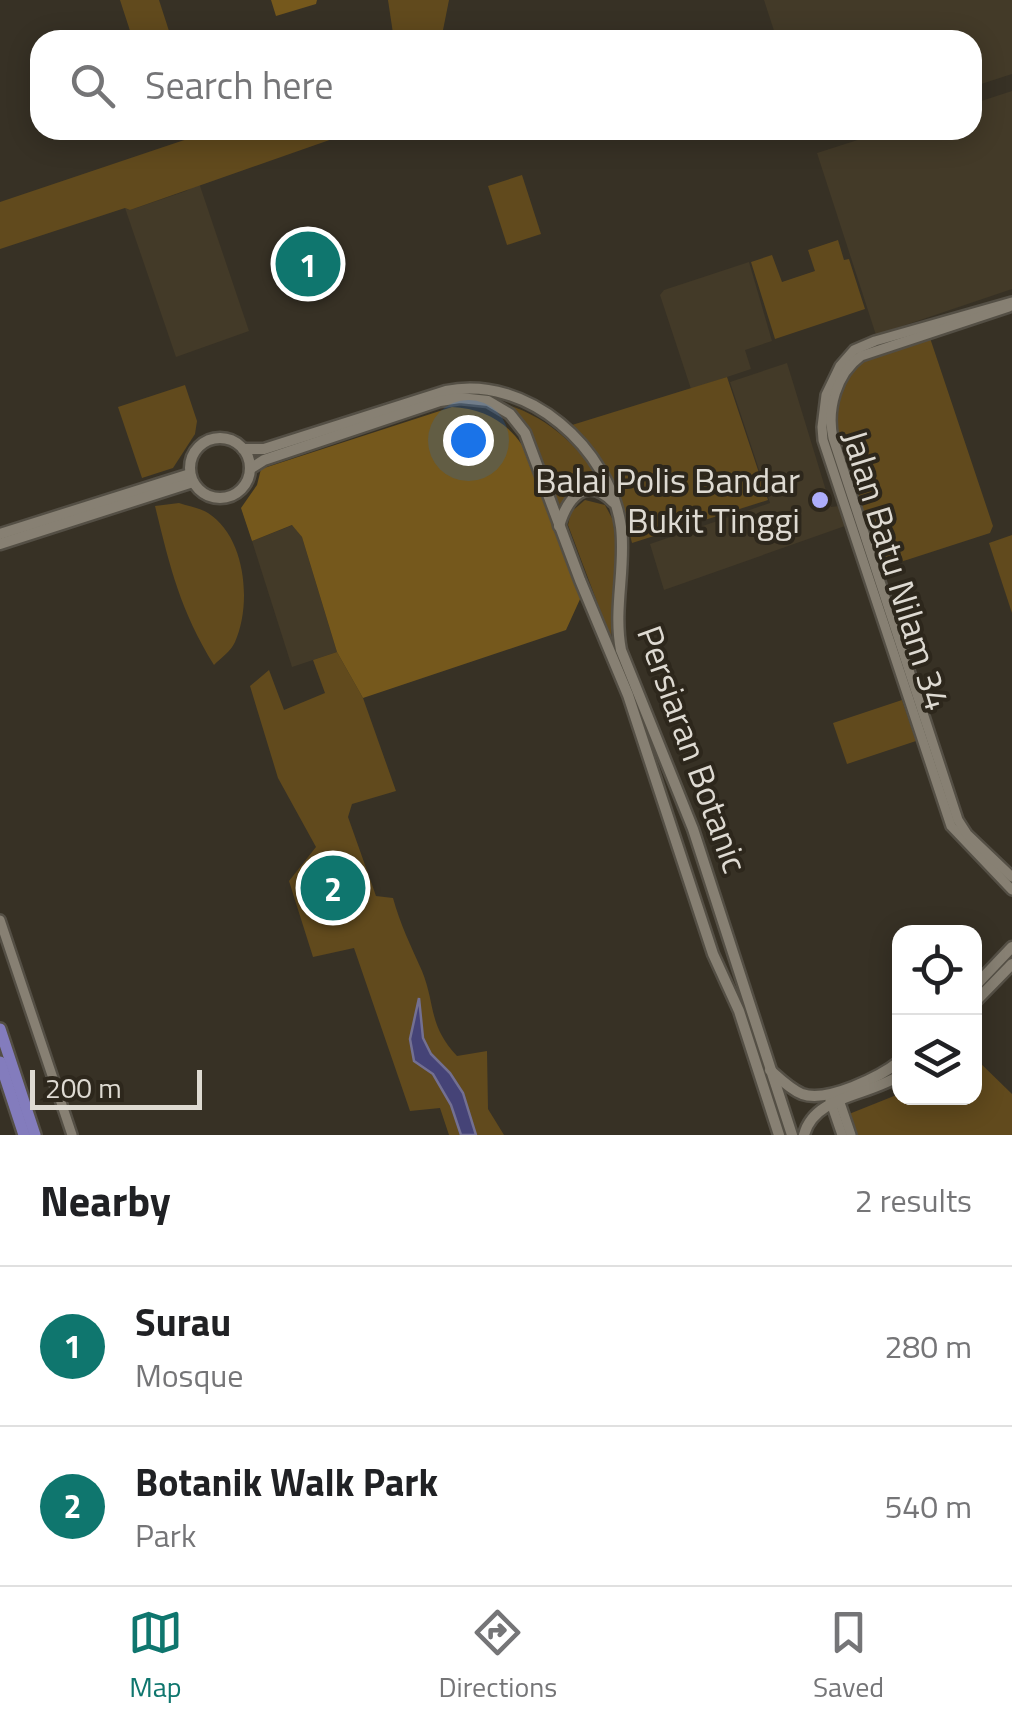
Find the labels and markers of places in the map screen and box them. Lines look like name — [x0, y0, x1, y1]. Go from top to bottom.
pin: 1 — [276, 226, 340, 302]
place label: Balai Polis Bandar Bukit Tinggi — [535, 453, 800, 547]
marker: Balai Polis Bandar Bukit Tinggi — [809, 489, 831, 511]
pin: 2 — [300, 850, 366, 926]

